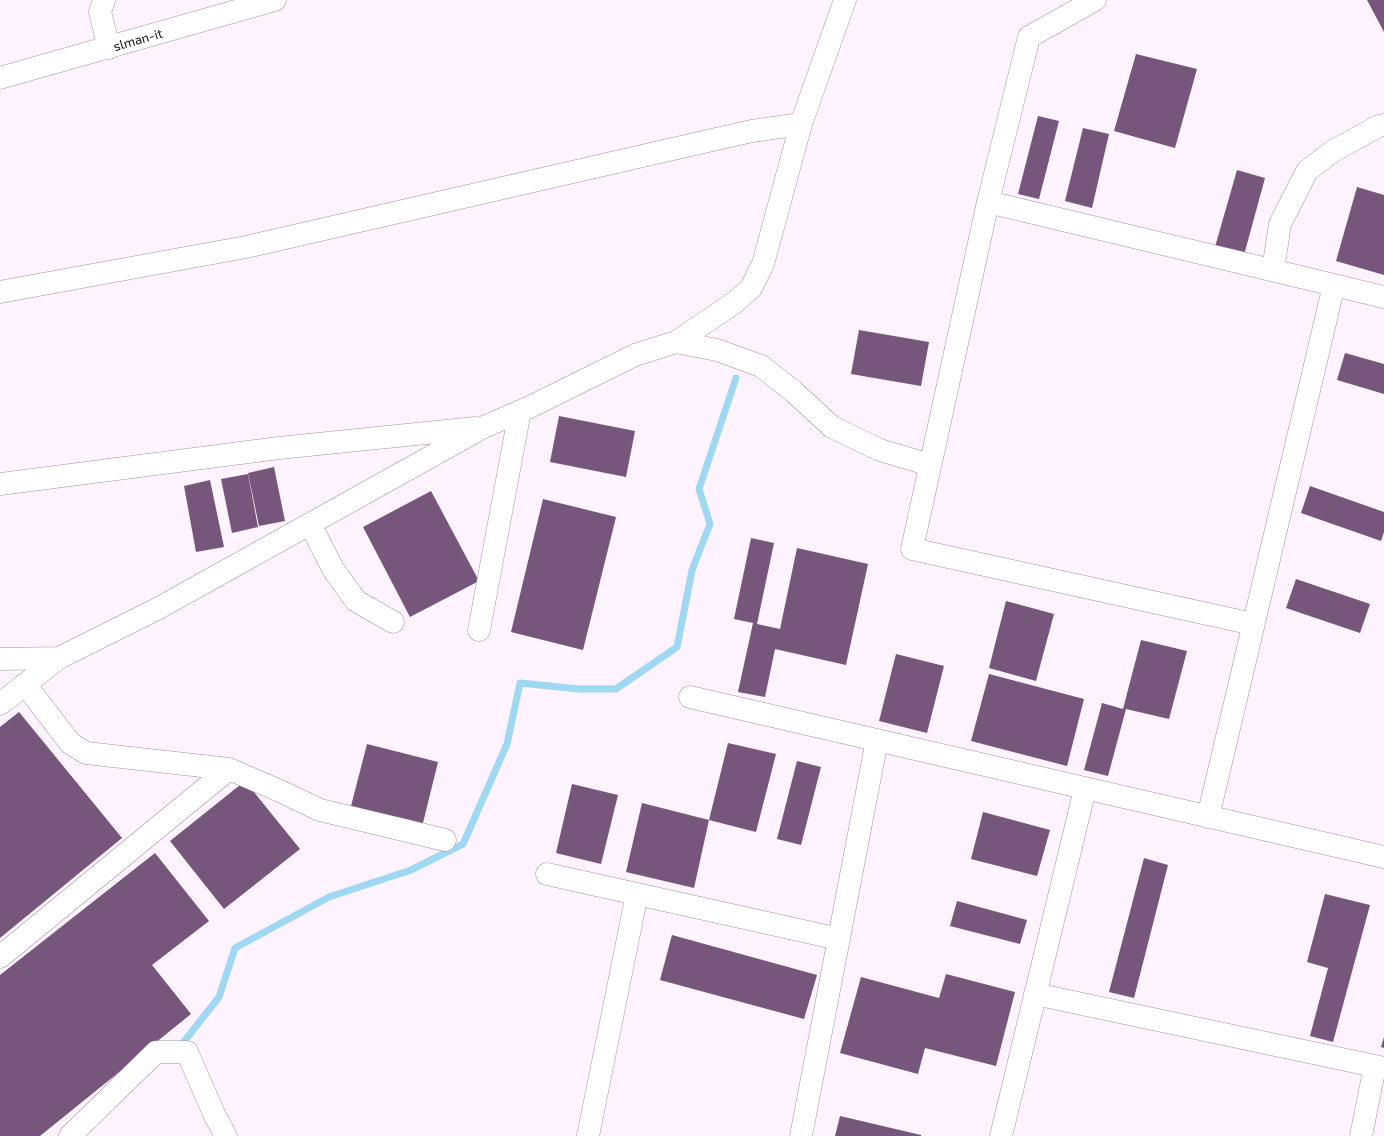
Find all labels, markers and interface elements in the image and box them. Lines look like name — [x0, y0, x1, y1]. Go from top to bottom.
street label: slman-it — [112, 26, 164, 54]

